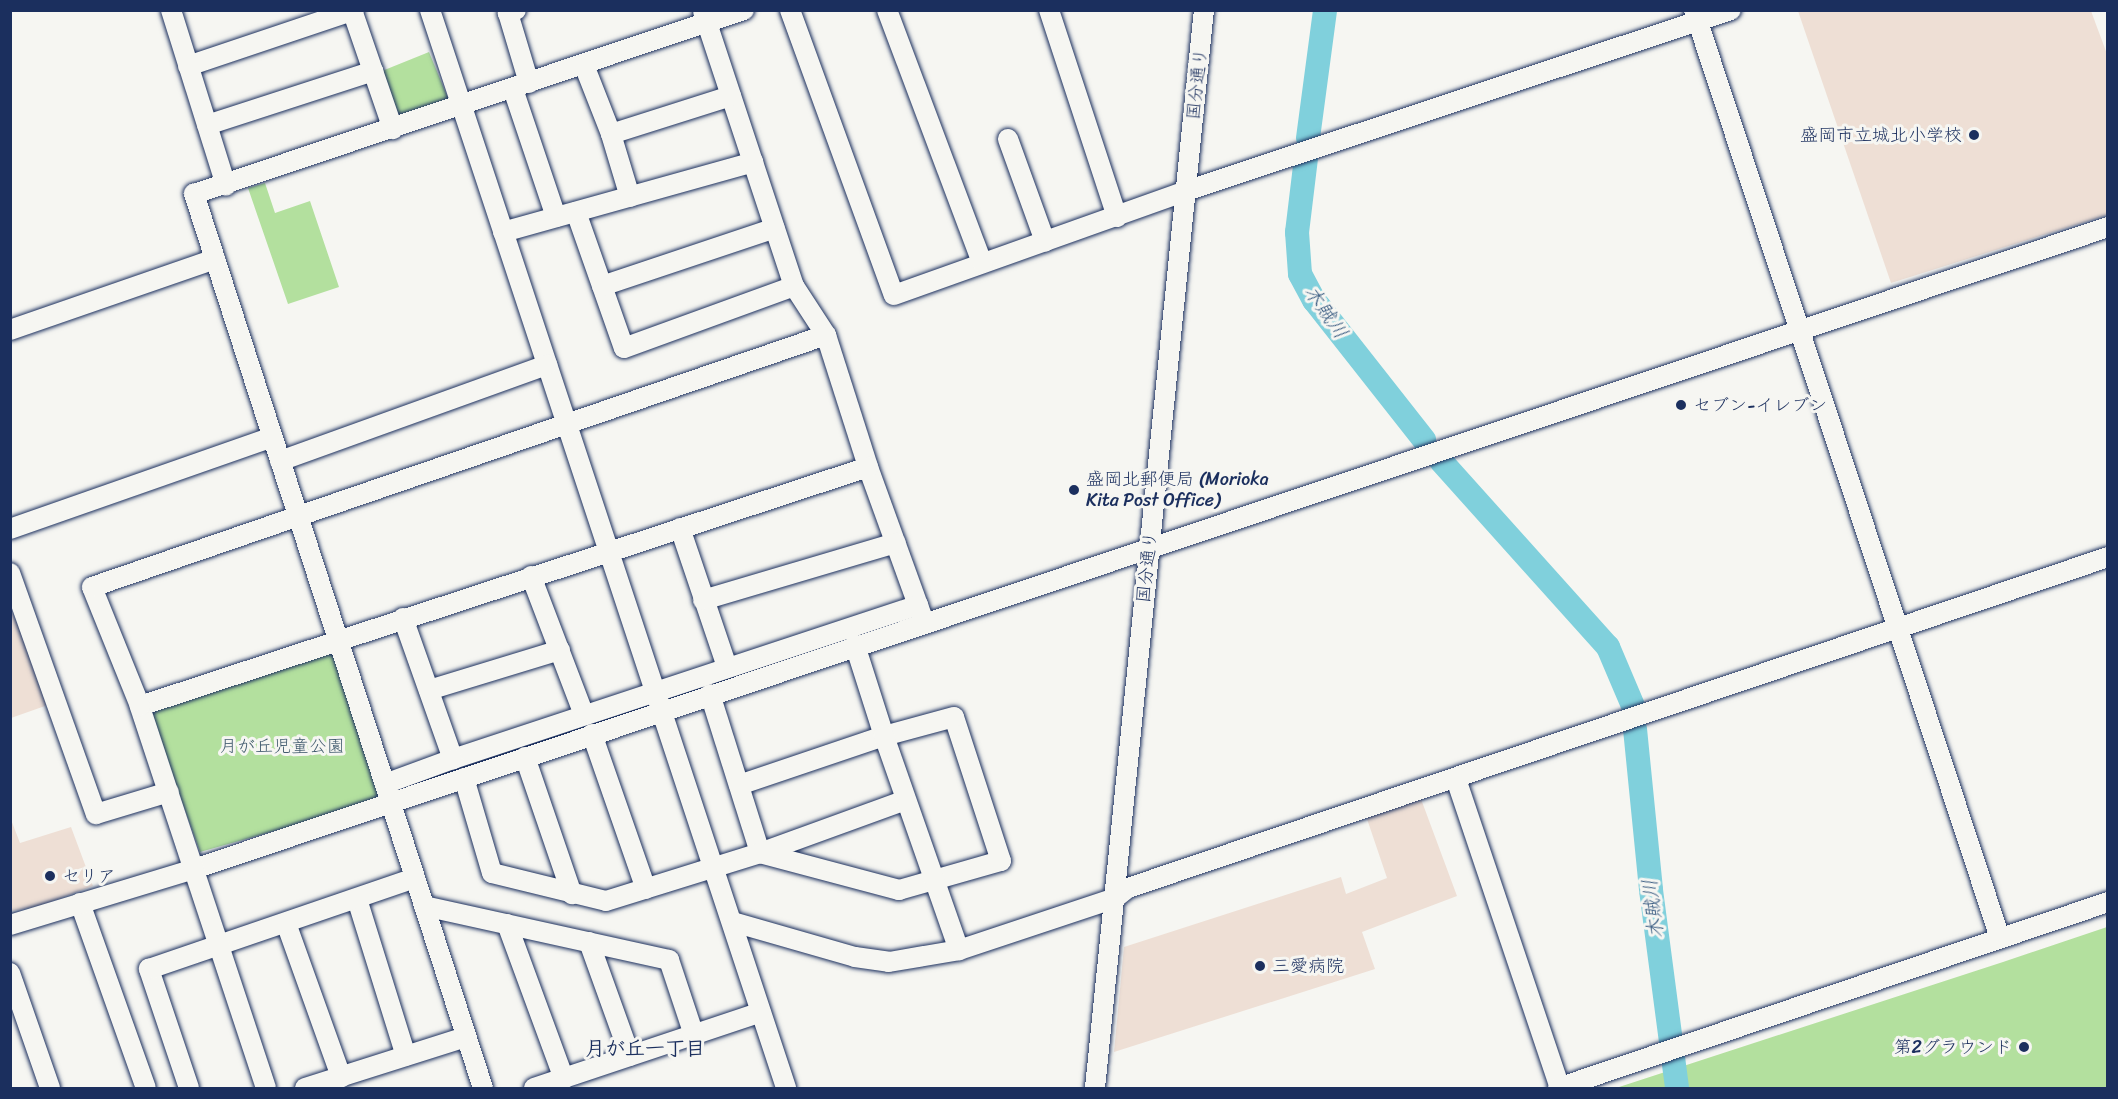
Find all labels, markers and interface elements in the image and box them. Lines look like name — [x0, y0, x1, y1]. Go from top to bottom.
street label: 国分通り — [1182, 47, 1212, 121]
place label: 盛岡市立城北小学校 — [1800, 124, 1962, 146]
marker: 盛岡市立城北小学校 — [1967, 128, 1981, 142]
water label: 木賊川 — [1299, 281, 1353, 343]
place label: セブン-イレブン — [1693, 394, 1827, 416]
marker: セブン-イレブン — [1674, 398, 1688, 412]
place label: 盛岡北郵便局 (Morioka Kita Post Office) — [1086, 469, 1269, 512]
marker: 盛岡北郵便局 (Morioka Kita Post Office) — [1067, 483, 1081, 497]
street label: 国分通り — [1132, 530, 1162, 604]
park label: 月が丘児童公園 — [219, 735, 345, 757]
place label: セリア — [62, 865, 116, 887]
marker: セリア — [43, 869, 57, 883]
water label: 木賊川 — [1637, 878, 1669, 940]
place label: 三愛病院 — [1272, 955, 1344, 977]
marker: 三愛病院 — [1253, 959, 1267, 973]
district label: 月が丘一丁目 — [585, 1036, 705, 1060]
place label: 第2グラウンド — [1894, 1036, 2012, 1058]
marker: 第2グラウンド — [2017, 1040, 2031, 1054]

